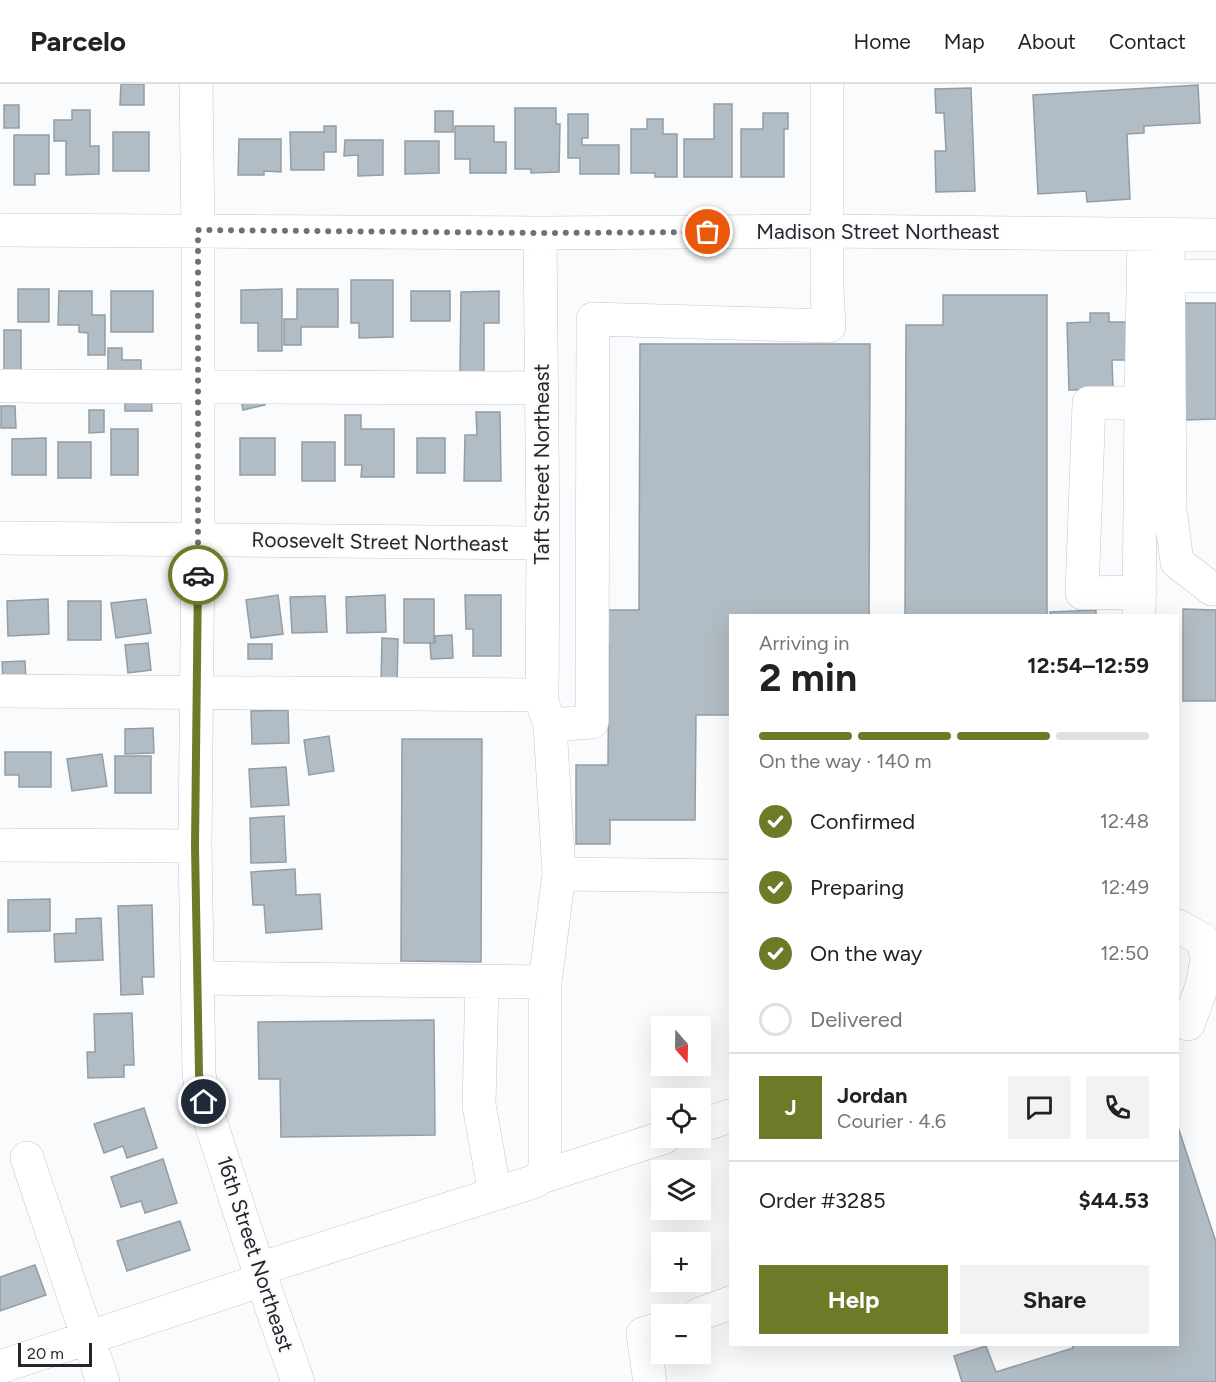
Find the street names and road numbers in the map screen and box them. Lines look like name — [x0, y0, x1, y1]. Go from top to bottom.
street label: Madison Street Northeast — [756, 219, 1000, 244]
street label: Taft Street Northeast — [529, 363, 554, 564]
street label: Roosevelt Street Northeast — [251, 527, 509, 556]
street label: 16th Street Northeast — [212, 1153, 299, 1355]

